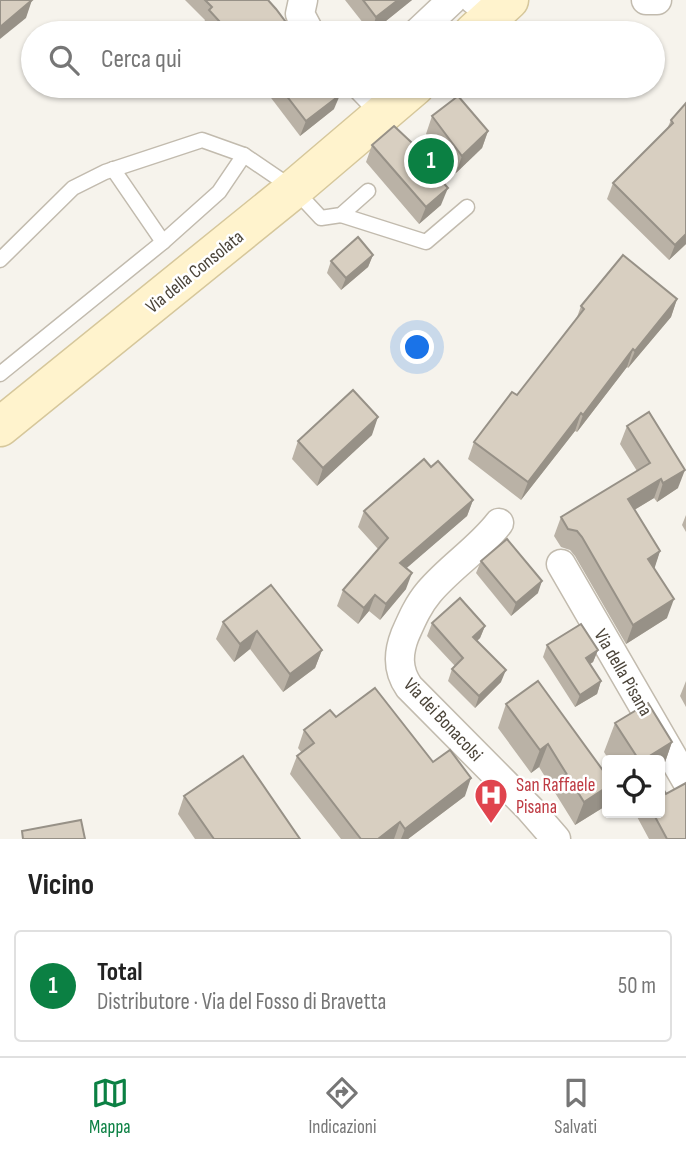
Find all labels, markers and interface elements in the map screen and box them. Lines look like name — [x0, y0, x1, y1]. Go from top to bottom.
search box — [21, 21, 665, 98]
icon: search — [45, 41, 83, 79]
text: Cerca qui — [101, 44, 182, 75]
pin: 1 — [408, 135, 454, 187]
street label: Via della Consolata — [141, 226, 248, 319]
your location — [400, 330, 434, 364]
street label: Via della Pisana — [589, 625, 657, 720]
street label: Via dei Bonacolsi — [398, 674, 487, 766]
map controls — [602, 755, 665, 818]
button: locate — [602, 755, 665, 818]
place label: San Raffaele Pisana — [516, 774, 595, 819]
hospital icon: San Raffaele Pisana — [472, 776, 510, 825]
text: Vicino — [28, 867, 94, 903]
text: Total — [97, 957, 143, 988]
text: 1 — [48, 972, 58, 1000]
text: 50 m — [618, 972, 656, 1000]
text: Distributore · Via del Fosso di Bravetta — [97, 988, 386, 1016]
tab: Mappa — [89, 1074, 131, 1139]
tab: Indicazioni — [308, 1074, 376, 1139]
tab: Salvati — [554, 1074, 597, 1139]

